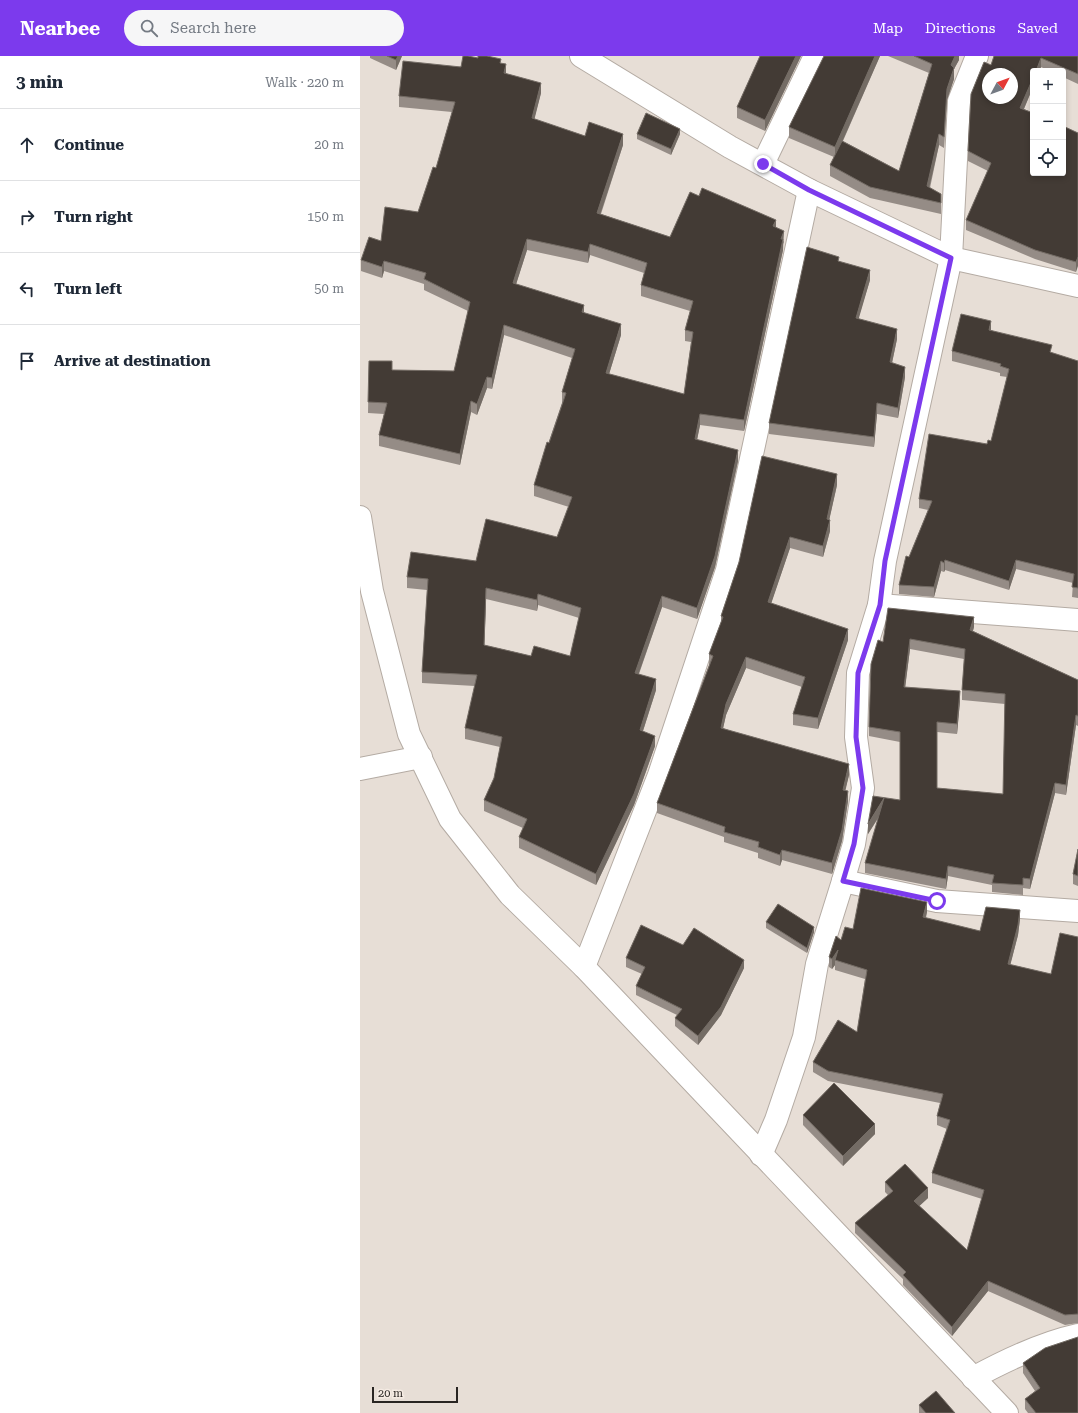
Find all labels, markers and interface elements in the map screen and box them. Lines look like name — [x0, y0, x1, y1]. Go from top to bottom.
search box — [124, 10, 404, 46]
text: Nearbee — [20, 17, 100, 40]
icon: search — [138, 17, 160, 39]
text: Search here — [170, 19, 256, 37]
text: Map — [873, 20, 903, 36]
text: Directions — [925, 20, 995, 36]
text: Saved — [1017, 20, 1058, 36]
north arrow — [982, 68, 1018, 104]
map controls — [1030, 68, 1066, 176]
button: + — [1030, 68, 1066, 104]
text: 3 min — [16, 72, 63, 92]
text: Walk · 220 m — [265, 75, 344, 90]
button: − — [1030, 104, 1066, 140]
icon: ahead — [16, 134, 38, 156]
text: Continue — [54, 136, 124, 154]
text: 20 m — [314, 137, 344, 152]
button: locate — [1030, 140, 1066, 176]
route end — [754, 155, 772, 173]
icon: right — [16, 206, 38, 228]
text: Turn right — [54, 208, 133, 226]
text: 150 m — [307, 209, 344, 224]
icon: left — [16, 278, 38, 300]
text: Turn left — [54, 280, 122, 298]
text: 50 m — [314, 281, 344, 296]
icon: arrive — [16, 350, 38, 372]
text: Arrive at destination — [54, 352, 210, 370]
route start — [928, 892, 946, 910]
scale bar — [372, 1385, 458, 1404]
text: 20 m — [378, 1387, 403, 1400]

